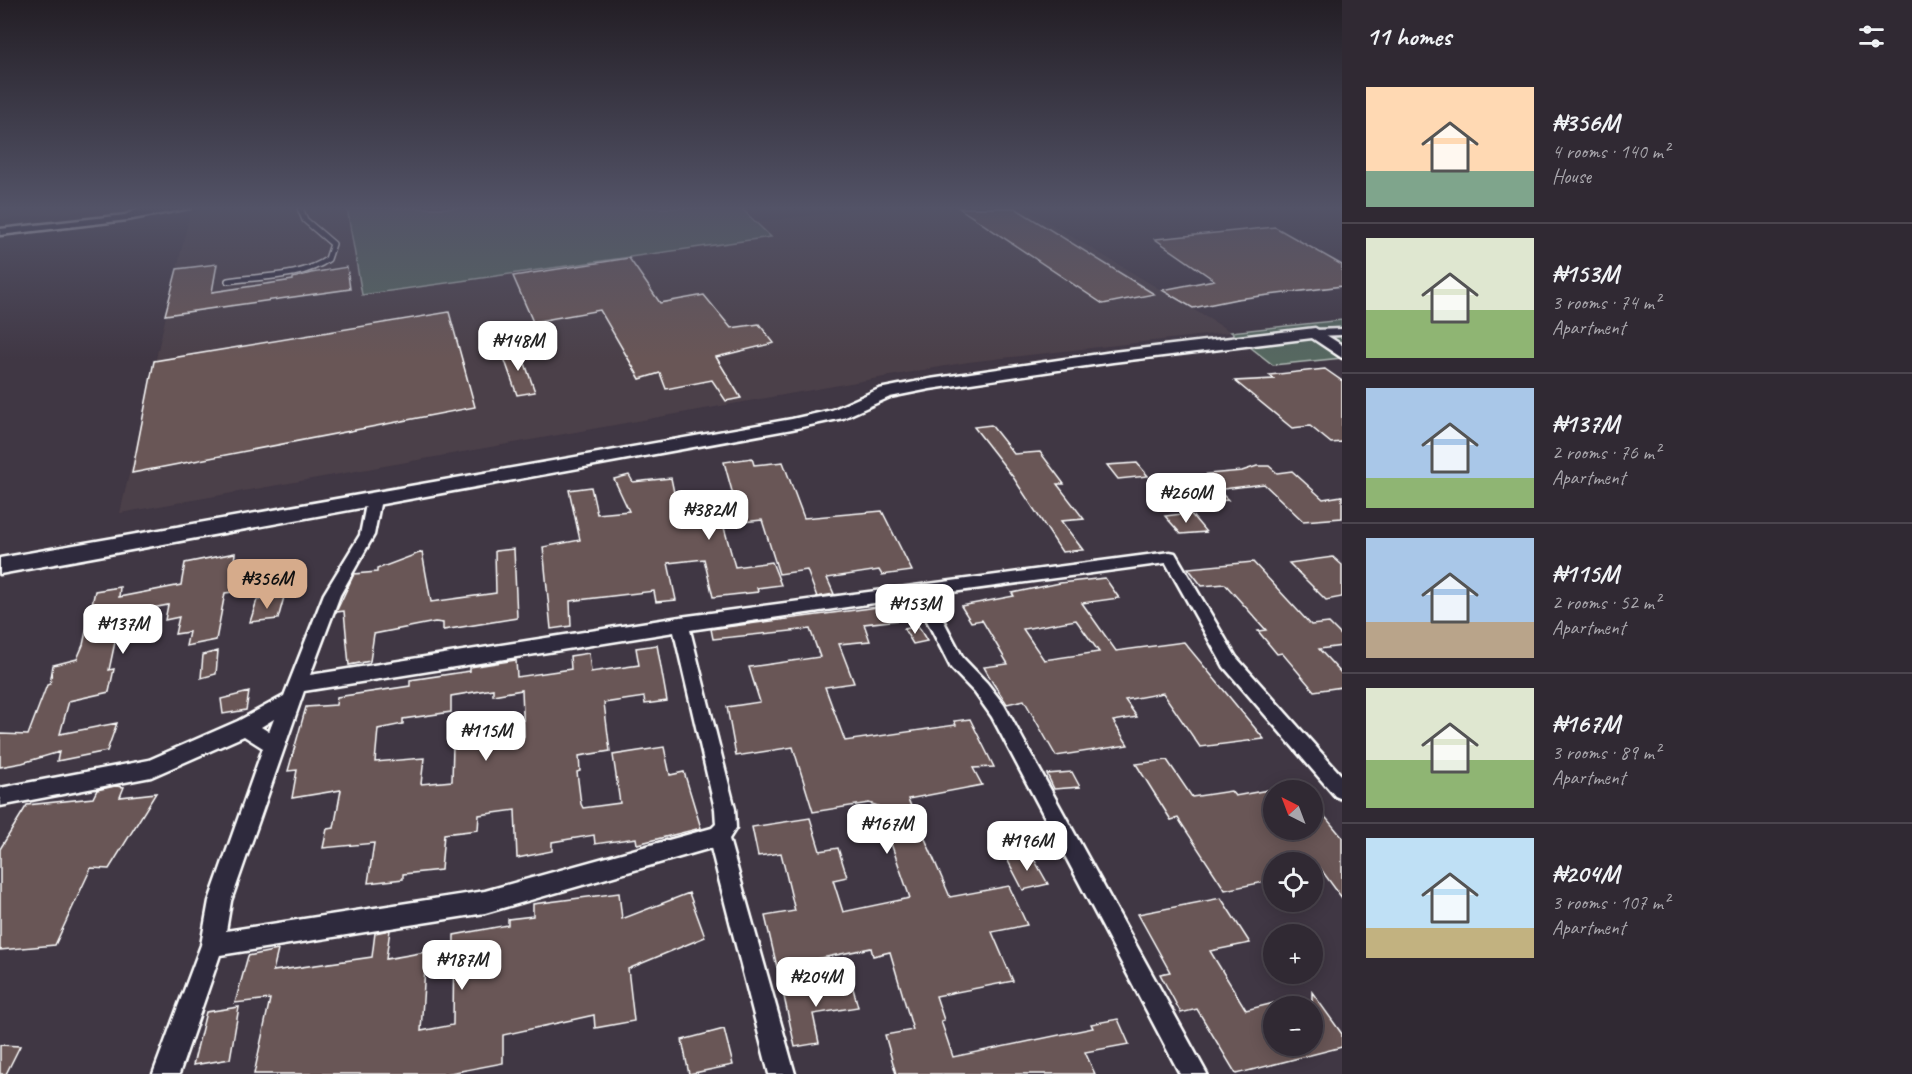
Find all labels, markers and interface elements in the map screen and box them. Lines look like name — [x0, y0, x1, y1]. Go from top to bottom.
text: 11 homes — [1366, 20, 1451, 53]
icon: filters — [1855, 20, 1888, 53]
text: ₦356M — [1552, 106, 1619, 139]
icon: home — [1414, 111, 1486, 183]
text: 4 rooms · 140 m² — [1552, 139, 1669, 164]
text: House — [1552, 164, 1591, 189]
text: ₦153M — [1552, 257, 1618, 290]
icon: home — [1414, 262, 1486, 334]
text: 3 rooms · 74 m² — [1552, 290, 1660, 315]
text: Apartment — [1552, 315, 1625, 340]
pin: ₦148M — [476, 321, 560, 372]
text: ₦148M — [492, 328, 544, 353]
text: ₦137M — [1552, 407, 1619, 440]
icon: home — [1414, 412, 1486, 484]
text: 2 rooms · 76 m² — [1552, 440, 1660, 465]
text: Apartment — [1552, 465, 1625, 490]
pin: ₦260M — [1144, 473, 1228, 524]
text: ₦260M — [1160, 480, 1212, 505]
pin: ₦382M — [667, 490, 751, 541]
text: ₦382M — [683, 497, 735, 522]
text: ₦115M — [1552, 557, 1618, 590]
pin: ₦356M — [225, 559, 309, 610]
icon: home — [1414, 562, 1486, 634]
text: ₦356M — [241, 566, 293, 591]
pin: ₦153M — [873, 584, 957, 635]
text: 2 rooms · 52 m² — [1552, 590, 1660, 615]
text: ₦153M — [889, 591, 941, 616]
pin: ₦137M — [81, 604, 165, 655]
text: ₦137M — [97, 611, 149, 636]
text: Apartment — [1552, 615, 1625, 640]
text: ₦167M — [1552, 707, 1619, 740]
pin: ₦115M — [444, 711, 528, 762]
icon: home — [1414, 712, 1486, 784]
text: ₦115M — [460, 718, 512, 743]
text: 3 rooms · 89 m² — [1552, 740, 1660, 765]
text: Apartment — [1552, 765, 1625, 790]
north arrow — [1263, 780, 1323, 840]
map controls — [1263, 780, 1323, 1056]
pin: ₦167M — [845, 804, 929, 855]
text: ₦167M — [861, 811, 913, 836]
pin: ₦196M — [985, 821, 1069, 872]
text: ₦196M — [1001, 828, 1053, 853]
button: locate — [1263, 852, 1323, 912]
text: ₦204M — [1552, 857, 1619, 890]
icon: home — [1414, 862, 1486, 934]
text: 3 rooms · 107 m² — [1552, 890, 1669, 915]
text: Apartment — [1552, 915, 1625, 940]
button: + — [1263, 924, 1323, 984]
pin: ₦187M — [420, 940, 504, 991]
text: ₦187M — [436, 947, 488, 972]
pin: ₦204M — [774, 957, 858, 1008]
text: ₦204M — [790, 964, 842, 989]
button: − — [1263, 996, 1323, 1056]

